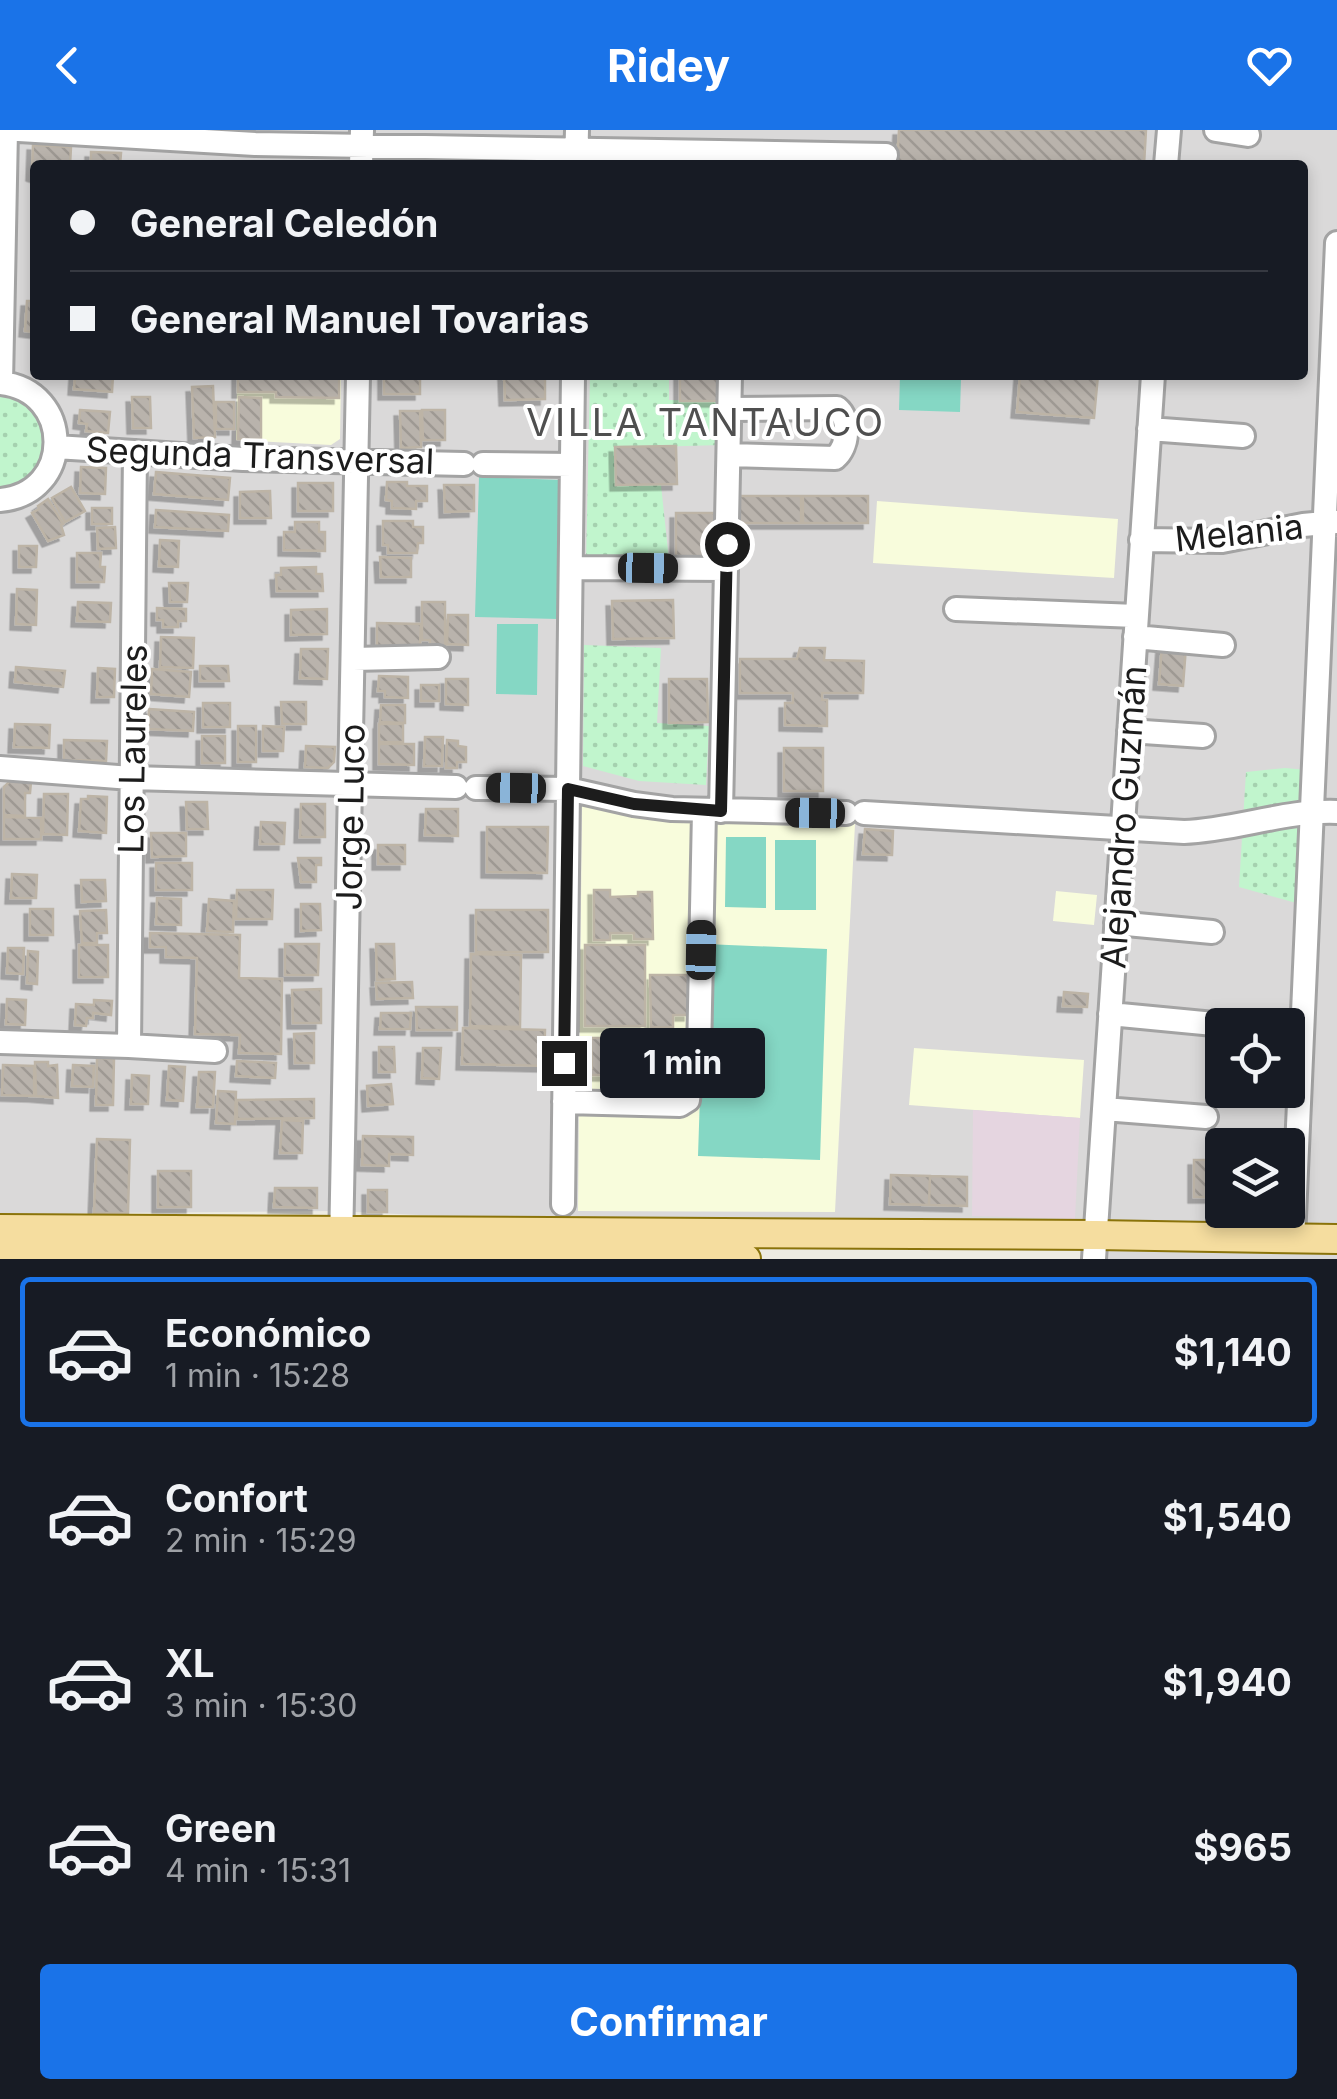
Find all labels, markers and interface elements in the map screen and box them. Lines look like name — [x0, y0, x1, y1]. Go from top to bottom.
icon: back — [40, 38, 95, 93]
text: Ridey — [607, 38, 730, 93]
icon: heart — [1242, 38, 1297, 93]
text: General Celedón — [130, 200, 438, 246]
text: General Manuel Tovarias — [130, 296, 589, 342]
district label: VILLA TANTAUCO — [526, 399, 886, 445]
street label: Segunda Transversal — [85, 428, 435, 482]
street label: Melania — [1173, 504, 1305, 560]
route start — [705, 522, 750, 567]
car — [618, 552, 678, 584]
street label: Los Laureles — [109, 644, 155, 854]
street label: Alejandro Guzmán — [1091, 664, 1155, 970]
street label: Jorge Luco — [327, 723, 373, 911]
car — [486, 772, 546, 804]
car — [785, 797, 845, 829]
car — [685, 920, 717, 980]
map controls — [1205, 1008, 1305, 1228]
button: locate — [1205, 1008, 1305, 1108]
callout: 1 min — [599, 1028, 764, 1098]
route end — [542, 1041, 587, 1086]
text: 1 min — [643, 1043, 722, 1082]
button: layers — [1205, 1128, 1305, 1228]
icon: car — [45, 1307, 135, 1397]
text: Económico — [165, 1310, 371, 1356]
text: $1,140 — [1174, 1329, 1292, 1375]
text: 1 min · 15:28 — [165, 1356, 350, 1395]
icon: car — [45, 1472, 135, 1562]
text: Confort — [165, 1475, 308, 1521]
text: $1,540 — [1163, 1494, 1292, 1540]
text: 2 min · 15:29 — [165, 1521, 356, 1560]
icon: car — [45, 1637, 135, 1727]
text: XL — [165, 1640, 215, 1686]
text: $1,940 — [1163, 1659, 1292, 1705]
text: 3 min · 15:30 — [165, 1686, 357, 1725]
icon: car — [45, 1802, 135, 1892]
text: Green — [165, 1805, 277, 1851]
text: $965 — [1193, 1824, 1292, 1870]
text: 4 min · 15:31 — [165, 1851, 351, 1890]
button: Confirmar — [40, 1964, 1297, 2079]

